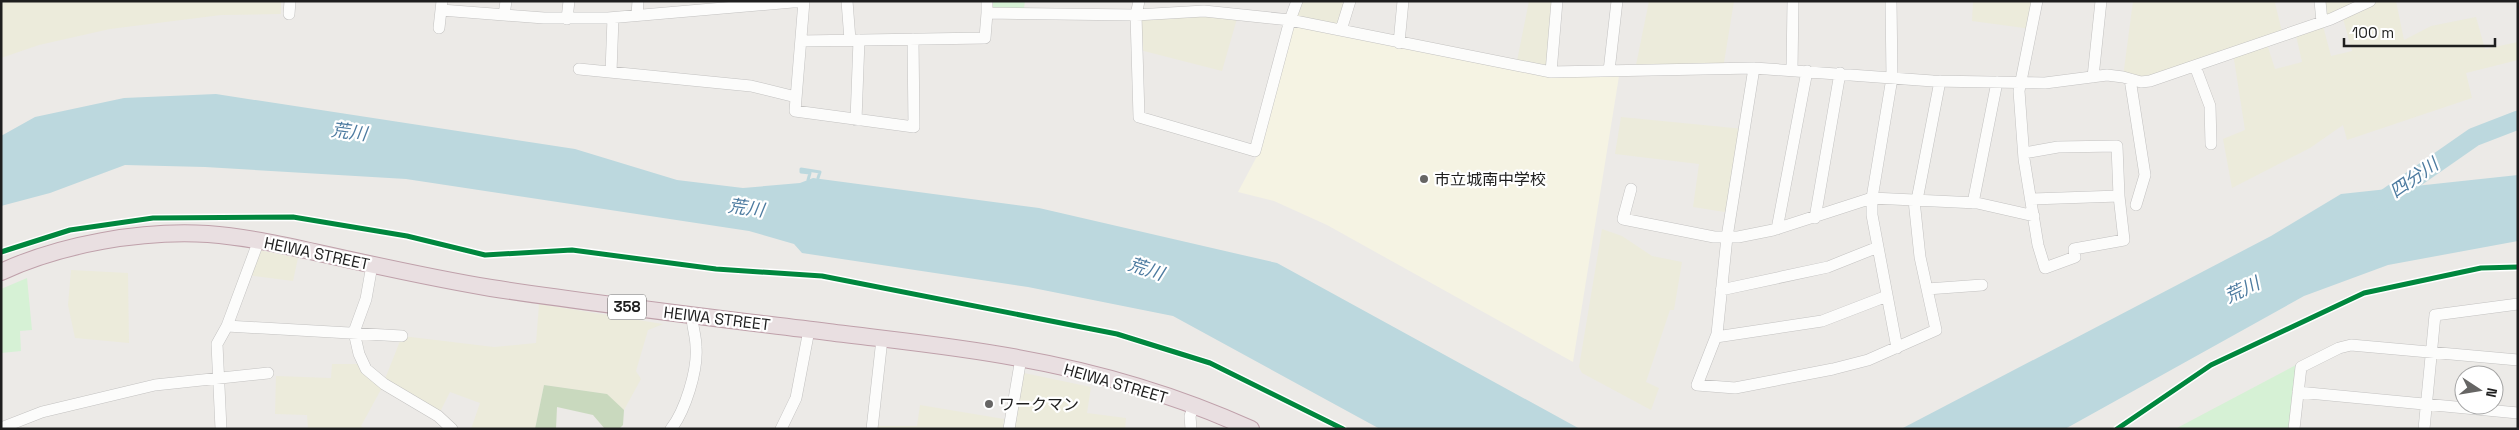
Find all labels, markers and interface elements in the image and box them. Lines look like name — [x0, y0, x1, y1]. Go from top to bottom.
scale bar — [2344, 15, 2495, 47]
text: 100 m — [2352, 23, 2394, 42]
water label: 荒川 — [330, 118, 370, 145]
water label: 四分川 — [2385, 152, 2444, 202]
place label: 市立城南中学校 — [1434, 169, 1546, 190]
marker: 市立城南中学校 — [1418, 173, 1430, 185]
water label: 荒川 — [727, 194, 767, 222]
street label: HEIWA STREET — [262, 232, 372, 275]
water label: 荒川 — [1125, 252, 1169, 286]
water label: 荒川 — [2221, 270, 2265, 308]
road number: 358 — [608, 294, 646, 320]
street label: HEIWA STREET — [662, 302, 771, 335]
street label: HEIWA STREET — [1061, 359, 1170, 408]
north arrow — [2454, 365, 2504, 415]
text: N — [2482, 386, 2501, 399]
place label: ワークマン — [999, 394, 1079, 415]
marker: ワークマン — [983, 398, 995, 410]

